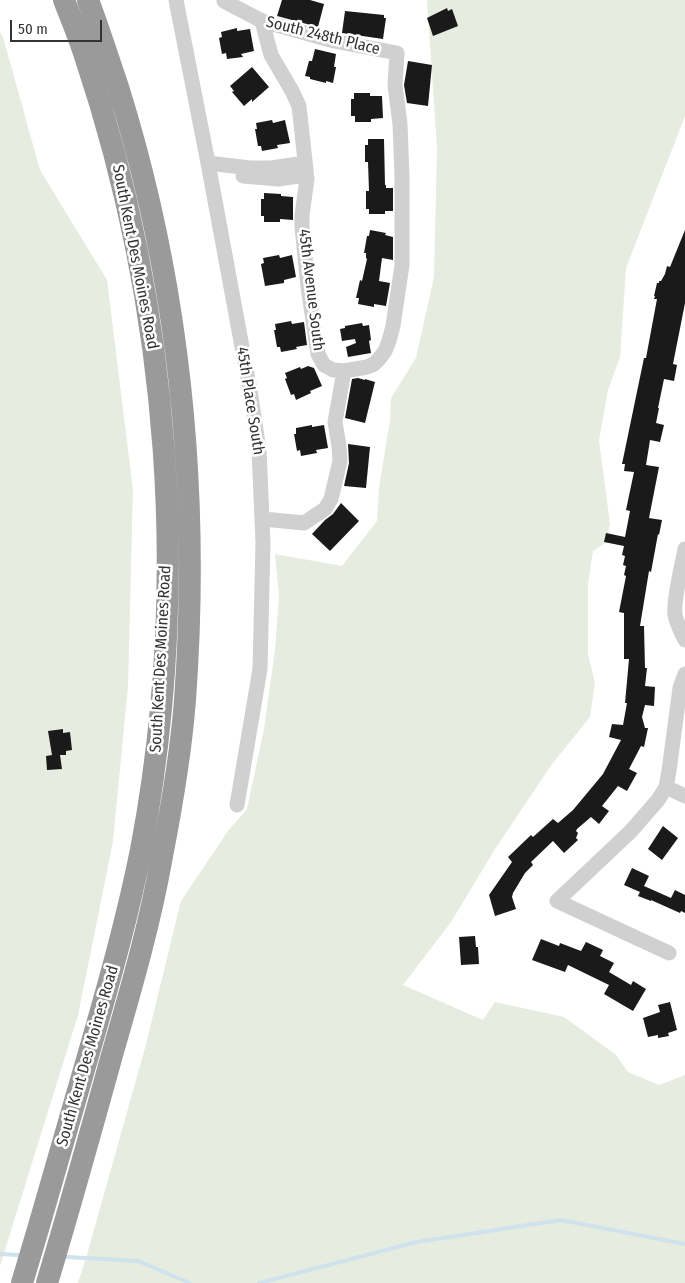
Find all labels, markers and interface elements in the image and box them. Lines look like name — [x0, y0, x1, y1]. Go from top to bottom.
scale bar — [12, 10, 105, 42]
street label: South 248th Place — [264, 13, 382, 59]
text: 50 m — [18, 20, 48, 38]
street label: South Kent Des Moines Road — [108, 163, 162, 351]
street label: 45th Avenue South — [294, 228, 328, 352]
street label: 45th Place South — [232, 346, 268, 456]
street label: South Kent Des Moines Road — [147, 565, 175, 753]
street label: South Kent Des Moines Road — [53, 963, 123, 1149]

